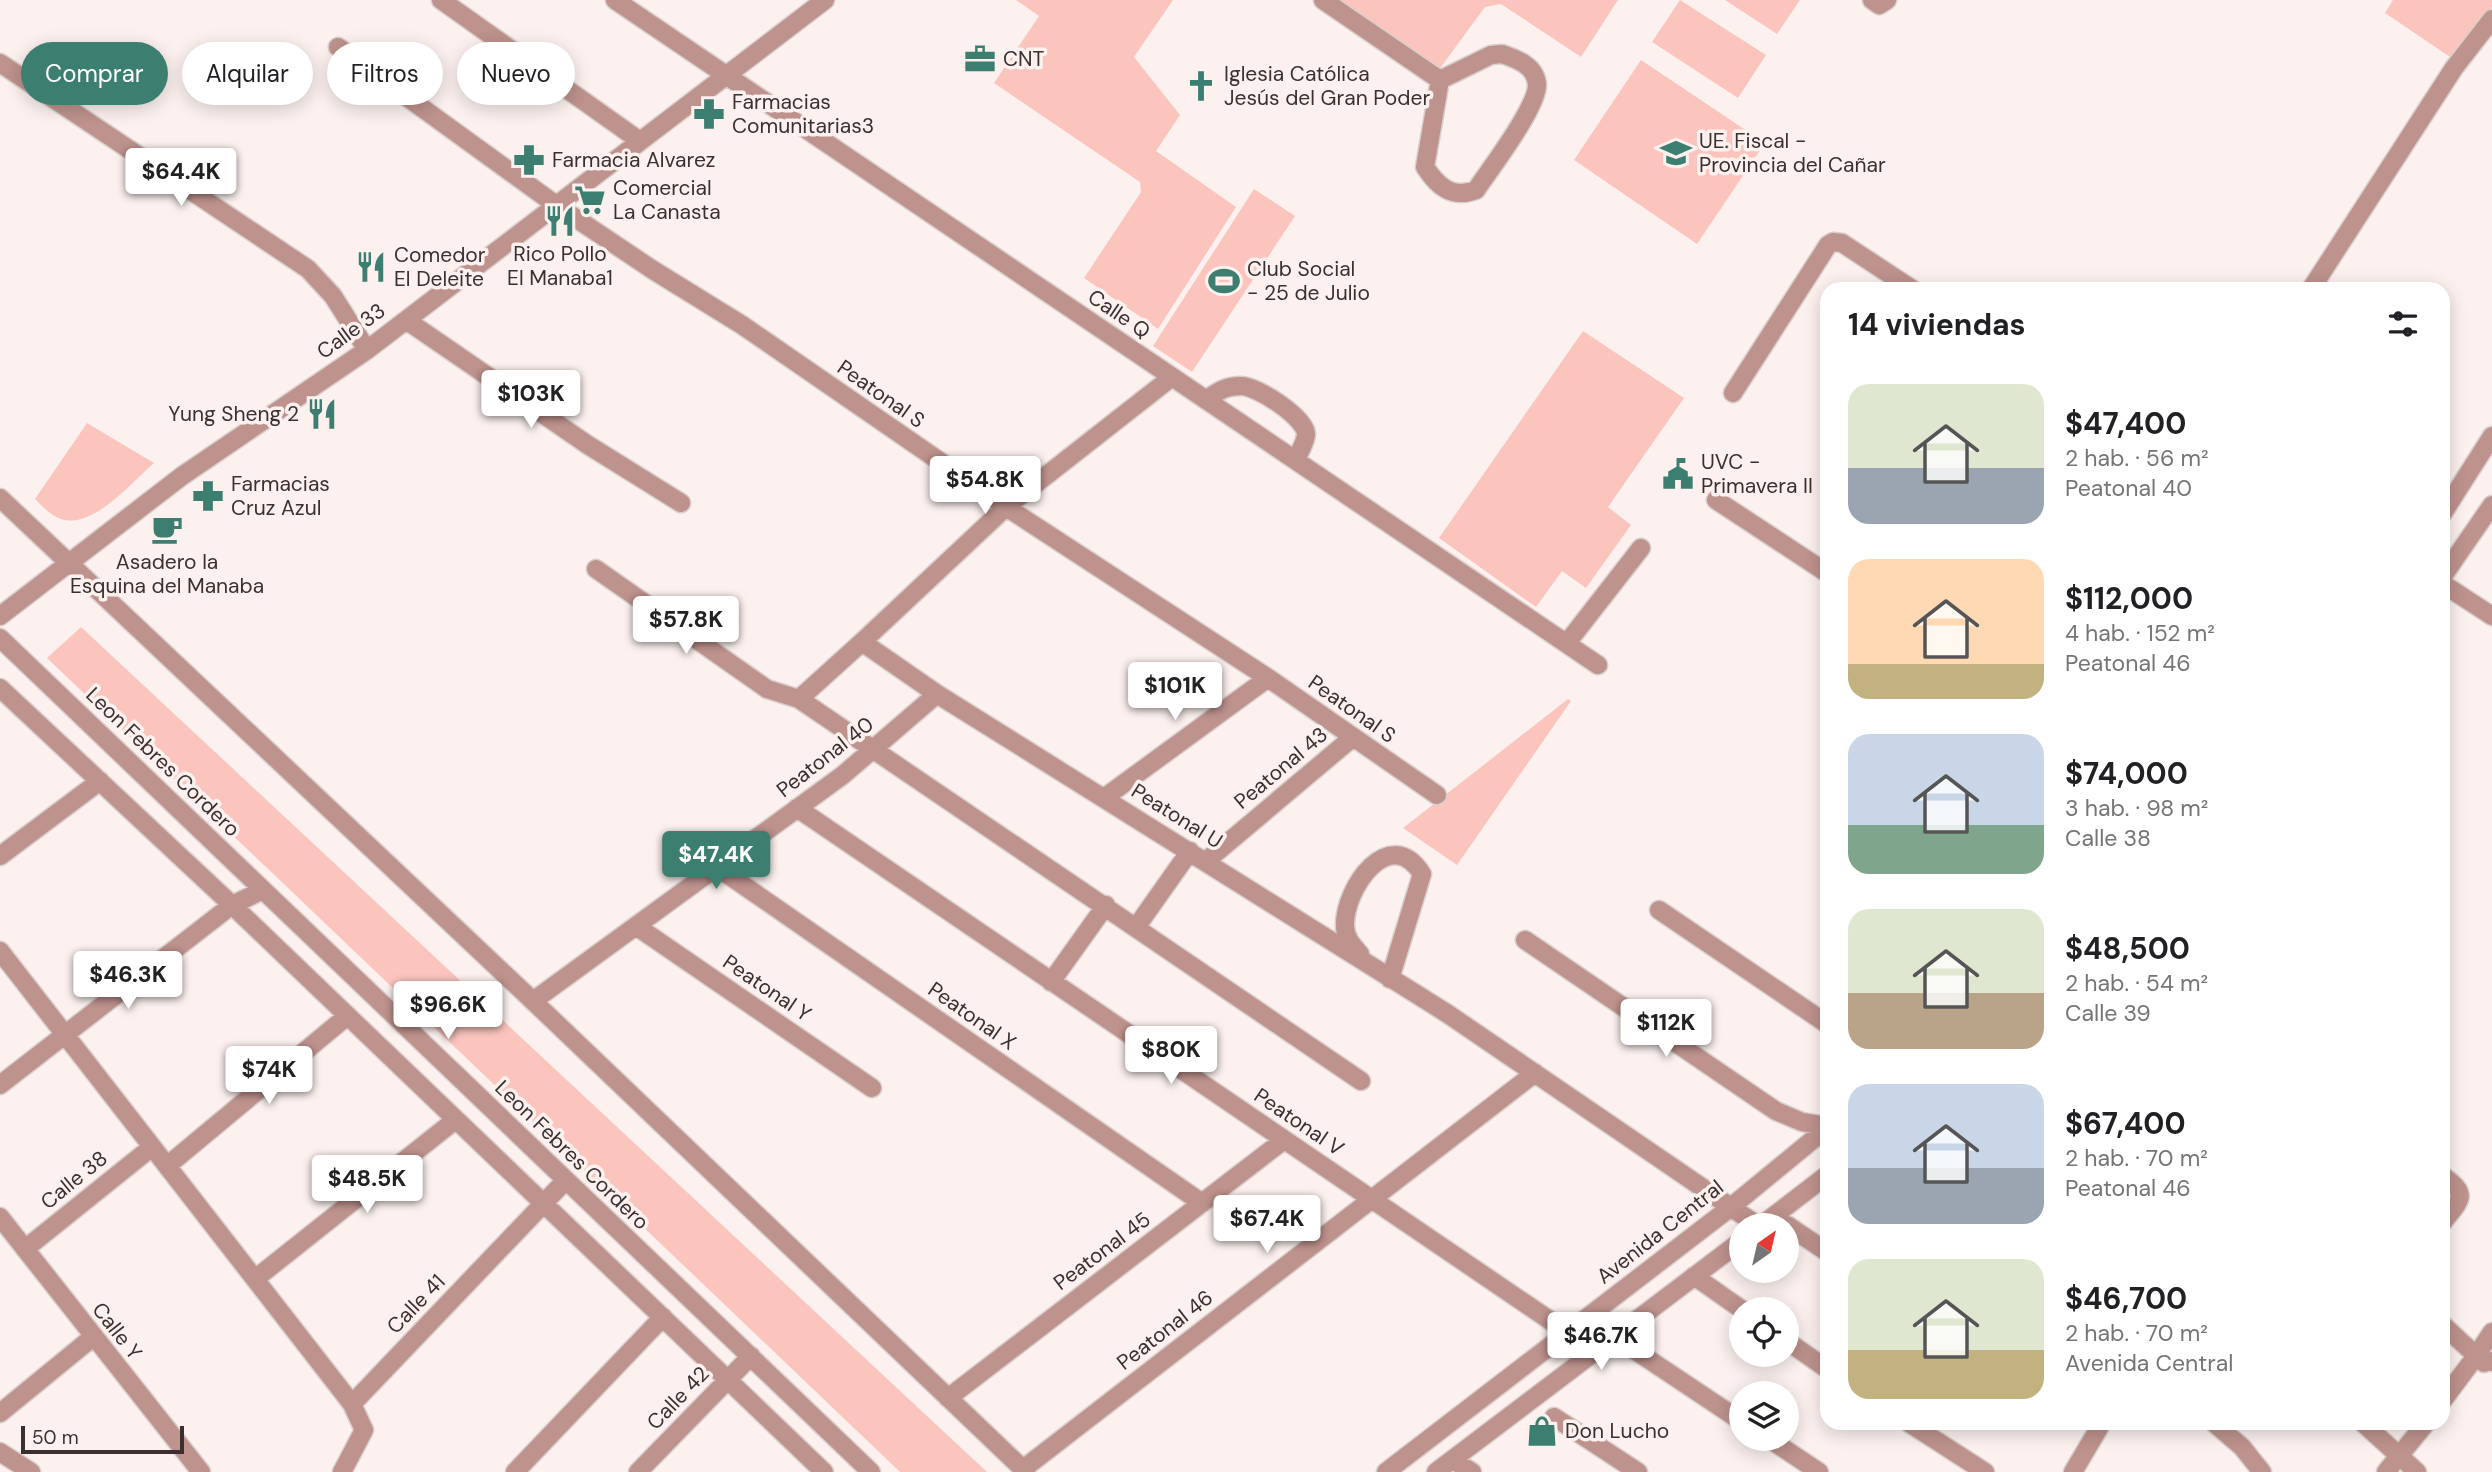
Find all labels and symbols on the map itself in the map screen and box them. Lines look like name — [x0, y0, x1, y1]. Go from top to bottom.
office icon: CNT — [963, 42, 997, 76]
place label: CNT — [1003, 45, 1045, 73]
place label: Iglesia Católica Jesús del Gran Poder — [1224, 60, 1430, 112]
church icon: Iglesia Católica Jesús del Gran Poder — [1184, 69, 1218, 103]
place label: Farmacias Comunitarias3 — [732, 88, 874, 140]
pharmacy icon: Farmacias Comunitarias3 — [692, 97, 726, 131]
place label: UE. Fiscal - Provincia del Cañar — [1699, 127, 1886, 179]
school or university icon: UE. Fiscal - Provincia del Cañar — [1659, 136, 1693, 170]
pharmacy icon: Farmacia Alvarez — [512, 143, 546, 177]
place label: Farmacia Alvarez — [552, 146, 715, 174]
pin: $64.4K — [124, 148, 238, 208]
place label: Comercial La Canasta — [613, 174, 721, 226]
supermarket icon: Comercial La Canasta — [573, 183, 607, 217]
restaurant icon: Rico Pollo El Manaba1 — [543, 204, 577, 238]
place label: Rico Pollo El Manaba1 — [507, 240, 613, 292]
place label: Comedor El Deleite — [394, 241, 486, 293]
restaurant icon: Comedor El Deleite — [354, 250, 388, 284]
place label: Club Social - 25 de Julio — [1247, 255, 1370, 307]
sports icon: Club Social - 25 de Julio — [1207, 264, 1241, 298]
street label: Calle Q — [1082, 283, 1156, 345]
street label: Calle 33 — [311, 297, 391, 365]
street label: Peatonal S — [832, 354, 930, 434]
pin: $103K — [482, 370, 580, 430]
restaurant icon: Yung Sheng 2 — [305, 397, 339, 431]
place label: Yung Sheng 2 — [168, 400, 299, 428]
place label: UVC - Primavera II — [1701, 448, 1813, 500]
pin: $54.8K — [928, 456, 1042, 516]
public building icon: UVC - Primavera II — [1661, 457, 1695, 491]
place label: Farmacias Cruz Azul — [231, 470, 330, 522]
pharmacy icon: Farmacias Cruz Azul — [191, 479, 225, 513]
cafe icon: Asadero la Esquina del Manaba — [150, 512, 184, 546]
place label: Asadero la Esquina del Manaba — [70, 548, 264, 600]
pin: $57.8K — [629, 596, 743, 656]
pin: $101K — [1126, 662, 1224, 722]
street label: Peatonal S — [1303, 669, 1401, 749]
street label: Leon Febres Cordero — [80, 681, 246, 843]
street label: Peatonal 40 — [771, 710, 879, 804]
street label: Peatonal 43 — [1228, 721, 1334, 815]
street label: Peatonal U — [1126, 777, 1228, 855]
pin: $47.4K — [659, 832, 773, 891]
street label: Peatonal Y — [717, 948, 817, 1028]
pin: $46.3K — [71, 951, 185, 1011]
street label: Peatonal X — [922, 975, 1022, 1057]
pin: $96.6K — [391, 982, 505, 1041]
pin: $112K — [1617, 1000, 1715, 1059]
pin: $80K — [1130, 1026, 1212, 1086]
pin: $74K — [228, 1046, 310, 1106]
street label: Leon Febres Cordero — [489, 1074, 655, 1236]
street label: Peatonal V — [1249, 1082, 1349, 1162]
street label: Calle 38 — [35, 1144, 113, 1216]
pin: $48.5K — [310, 1156, 424, 1215]
street label: Avenida Central — [1591, 1174, 1729, 1290]
pin: $67.4K — [1210, 1196, 1324, 1255]
street label: Peatonal 45 — [1048, 1205, 1156, 1297]
north arrow — [1729, 1213, 1799, 1283]
street label: Calle 41 — [381, 1268, 451, 1340]
street label: Peatonal 46 — [1111, 1284, 1219, 1376]
street label: Calle Y — [86, 1297, 148, 1365]
pin: $46.7K — [1544, 1312, 1658, 1372]
street label: Calle 42 — [641, 1360, 715, 1436]
shop icon: Don Lucho — [1525, 1414, 1559, 1448]
place label: Don Lucho — [1565, 1417, 1669, 1445]
scale bar — [21, 1423, 184, 1455]

